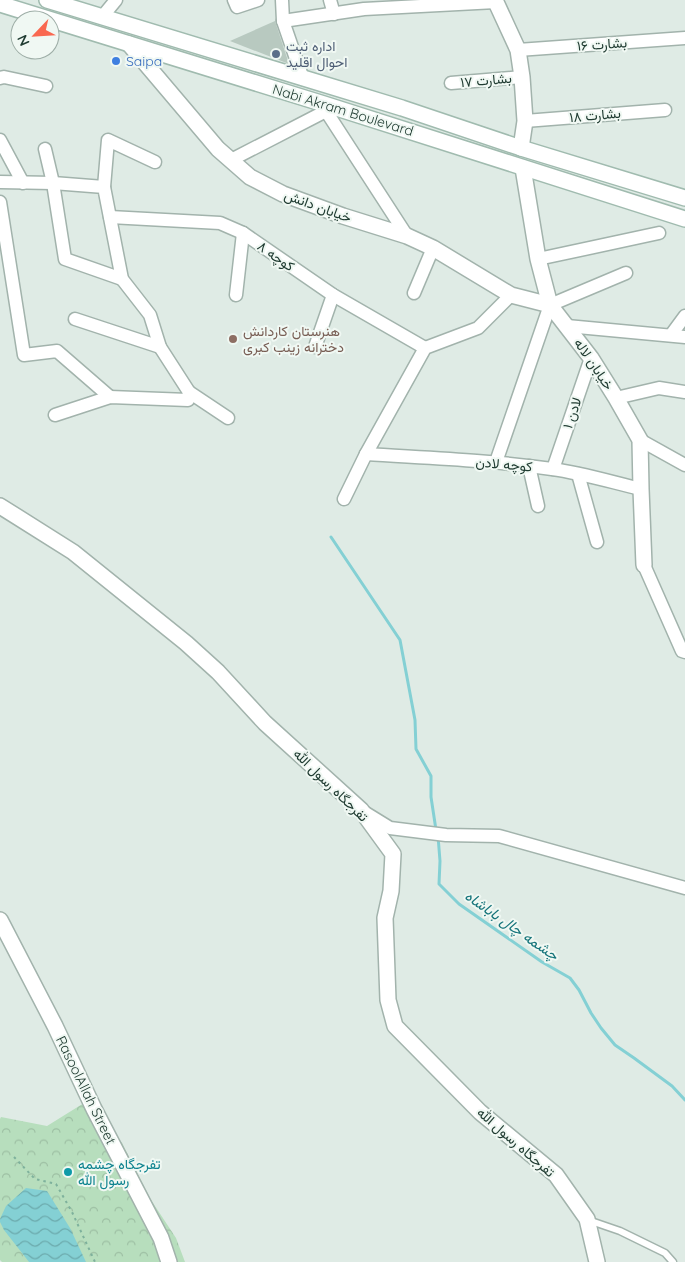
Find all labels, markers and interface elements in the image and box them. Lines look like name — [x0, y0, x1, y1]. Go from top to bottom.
north arrow — [10, 10, 60, 60]
text: N — [13, 32, 34, 49]
street label: بشارت ۱۶ — [576, 33, 628, 55]
place label: اداره ثبت احوال اقلید — [286, 37, 348, 72]
marker: اداره ثبت احوال اقلید — [270, 48, 282, 60]
place label: Saipa — [126, 52, 162, 70]
marker: Saipa — [110, 55, 122, 67]
street label: بشارت ۱۷ — [459, 69, 513, 91]
street label: Nabi Akram Boulevard — [270, 80, 416, 140]
street label: بشارت ۱۸ — [568, 104, 622, 126]
street label: خیابان دانش — [282, 185, 354, 227]
street label: کوچه ۸ — [253, 237, 298, 276]
place label: هنرستان کاردانش دخترانه زینب کبری — [243, 322, 344, 356]
marker: هنرستان کاردانش دخترانه زینب کبری — [227, 333, 239, 345]
street label: خیابان لاله — [570, 335, 618, 393]
street label: لادن ۱ — [558, 395, 586, 431]
street label: کوچه لادن — [475, 453, 533, 476]
street label: تفرجگاه رسول الله — [289, 745, 372, 826]
water label: چشمه چال باباشاه — [461, 886, 563, 966]
street label: RasoolAllah Street — [52, 1033, 120, 1147]
street label: تفرجگاه رسول الله — [473, 1103, 559, 1182]
place label: تفرجگاه چشمه رسول الله — [78, 1155, 161, 1190]
marker: تفرجگاه چشمه رسول الله — [62, 1166, 74, 1178]

